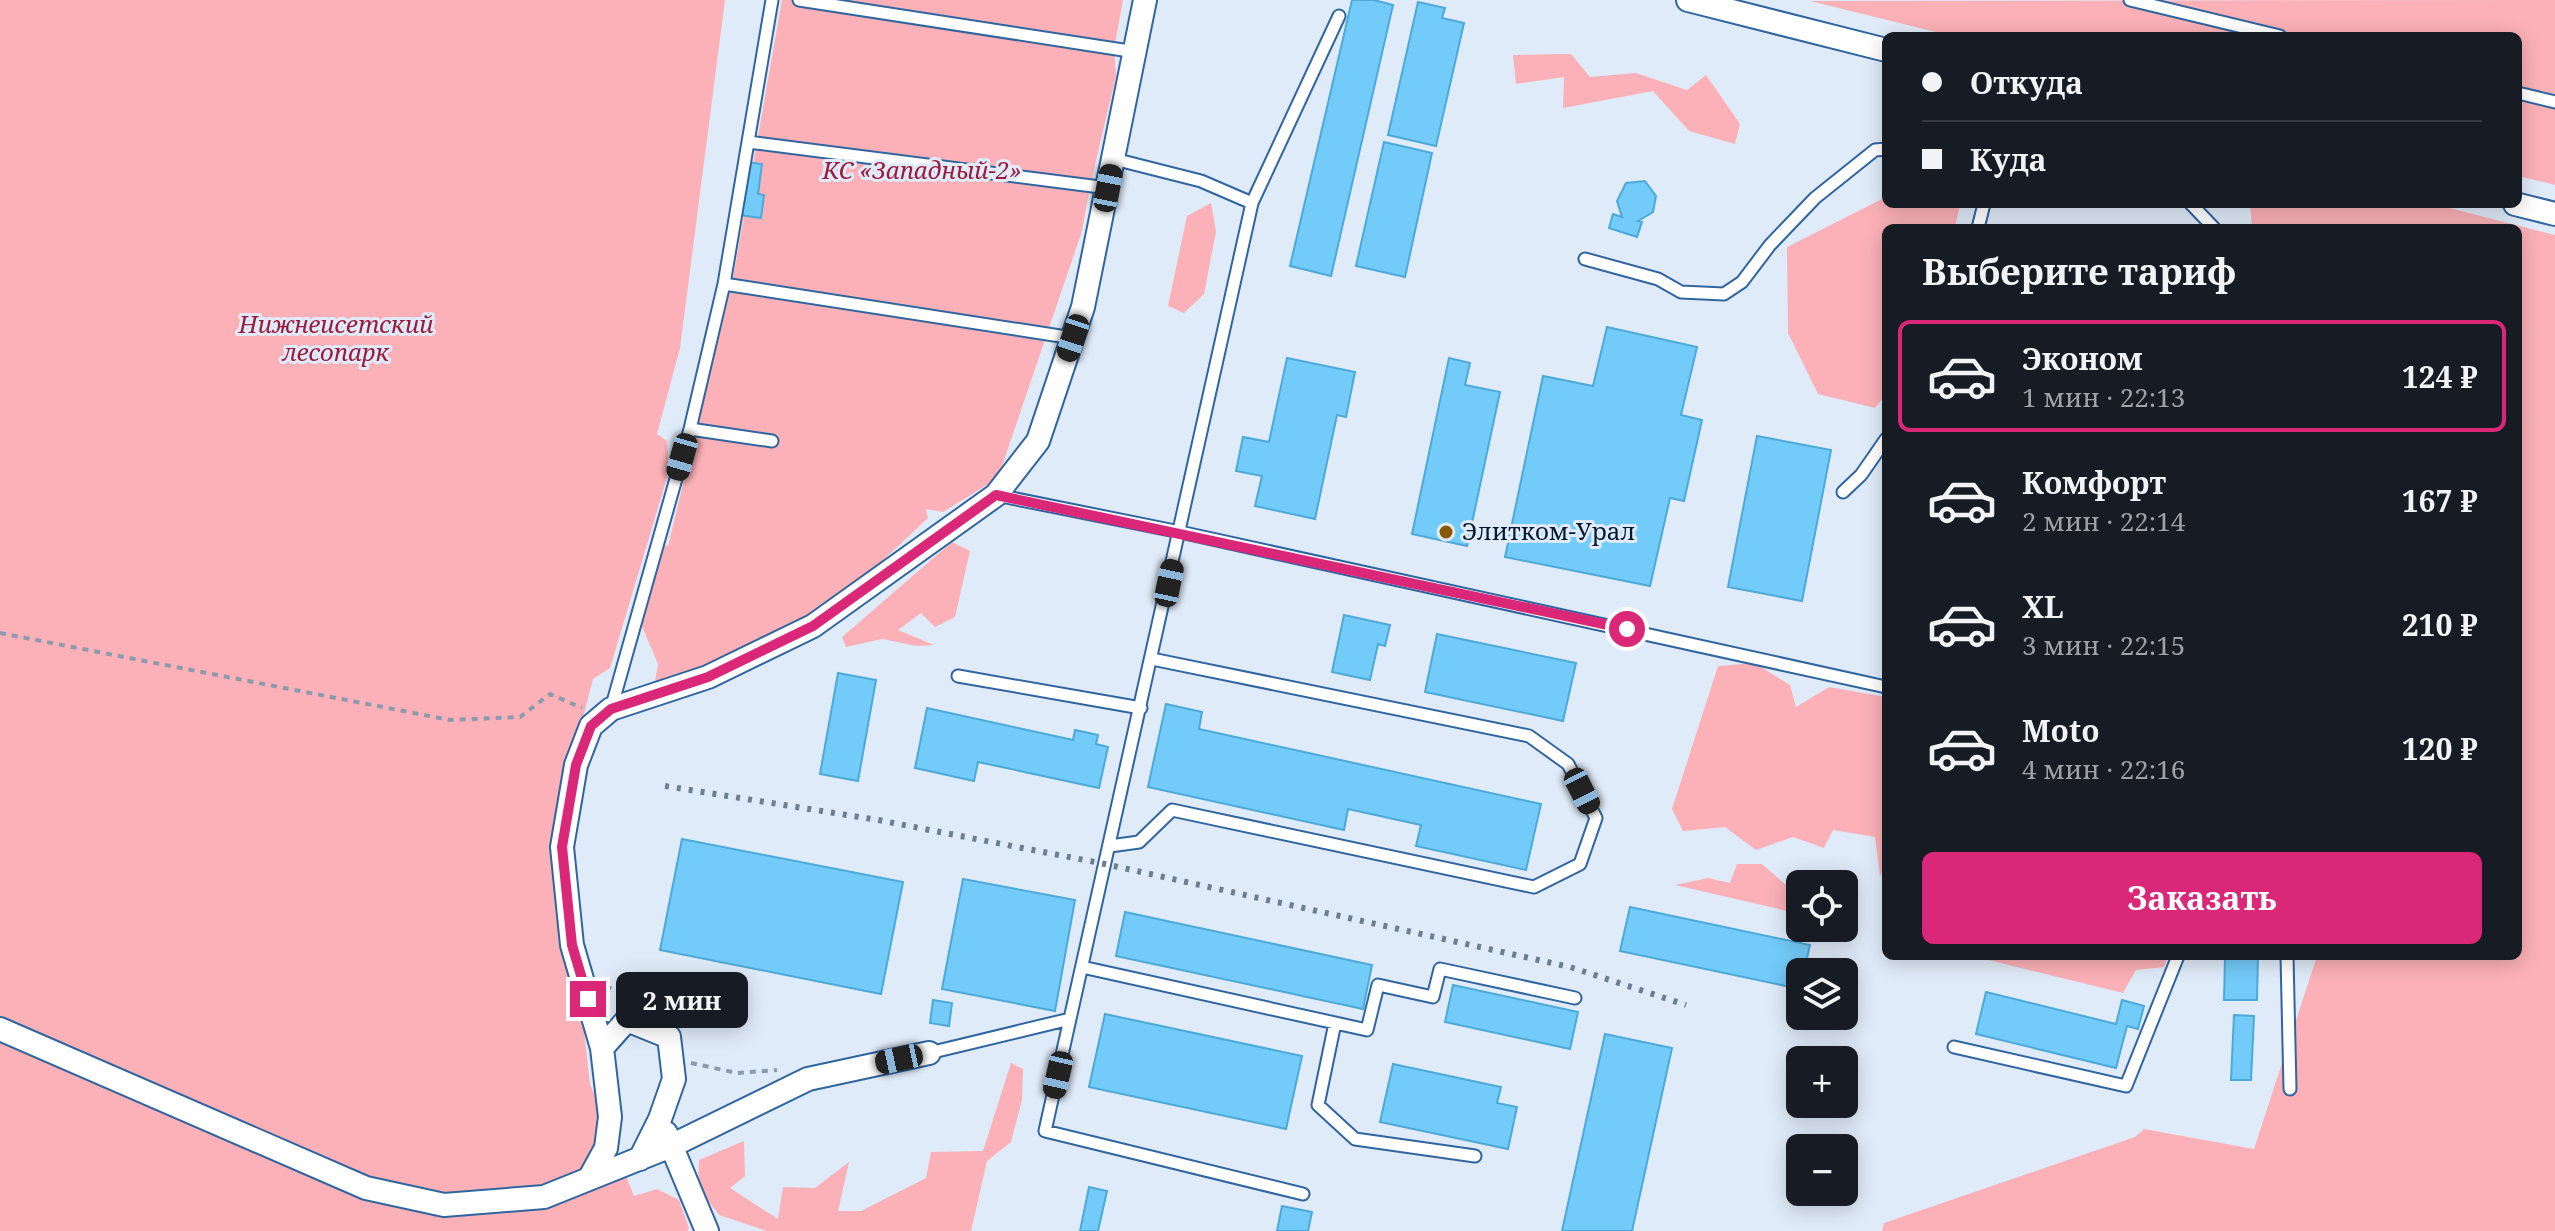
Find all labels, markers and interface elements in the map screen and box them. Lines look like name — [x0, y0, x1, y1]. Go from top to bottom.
text: Откуда — [1970, 62, 2083, 103]
text: Куда — [1970, 139, 2047, 180]
park label: КС «Западный-2» — [821, 153, 1022, 186]
car — [1092, 162, 1124, 214]
text: Выберите тариф — [1922, 247, 2236, 296]
park label: Нижнеисетский лесопарк — [238, 307, 433, 368]
car — [1054, 311, 1092, 365]
text: Эконом — [2022, 338, 2142, 379]
icon: car — [1926, 340, 1998, 412]
text: 124 ₽ — [2402, 356, 2478, 397]
text: 1 мин · 22:13 — [2022, 379, 2185, 415]
car — [664, 431, 700, 483]
text: Комфорт — [2022, 462, 2166, 503]
icon: car — [1926, 464, 1998, 536]
text: 167 ₽ — [2402, 480, 2478, 521]
text: 2 мин · 22:14 — [2022, 503, 2185, 539]
place label: Элитком-Урал — [1462, 514, 1635, 547]
marker: Элитком-Урал — [1437, 523, 1455, 541]
car — [1152, 557, 1186, 609]
text: XL — [2022, 586, 2064, 627]
icon: car — [1926, 588, 1998, 660]
text: 210 ₽ — [2402, 604, 2478, 645]
route start — [1609, 611, 1645, 647]
text: 3 мин · 22:15 — [2022, 627, 2185, 663]
text: Moto — [2022, 710, 2100, 751]
icon: car — [1926, 712, 1998, 784]
text: 120 ₽ — [2402, 728, 2478, 769]
text: 4 мин · 22:16 — [2022, 751, 2185, 787]
car — [1560, 764, 1604, 818]
button: Заказать — [1922, 852, 2482, 944]
map controls — [1786, 870, 1858, 1206]
button: locate — [1786, 870, 1858, 942]
button: layers — [1786, 958, 1858, 1030]
callout: 2 мин — [616, 971, 748, 1027]
route end — [570, 981, 606, 1017]
text: 2 мин — [643, 982, 721, 1018]
car — [873, 1042, 925, 1076]
button: + — [1786, 1046, 1858, 1118]
car — [1041, 1049, 1075, 1101]
button: − — [1786, 1134, 1858, 1206]

